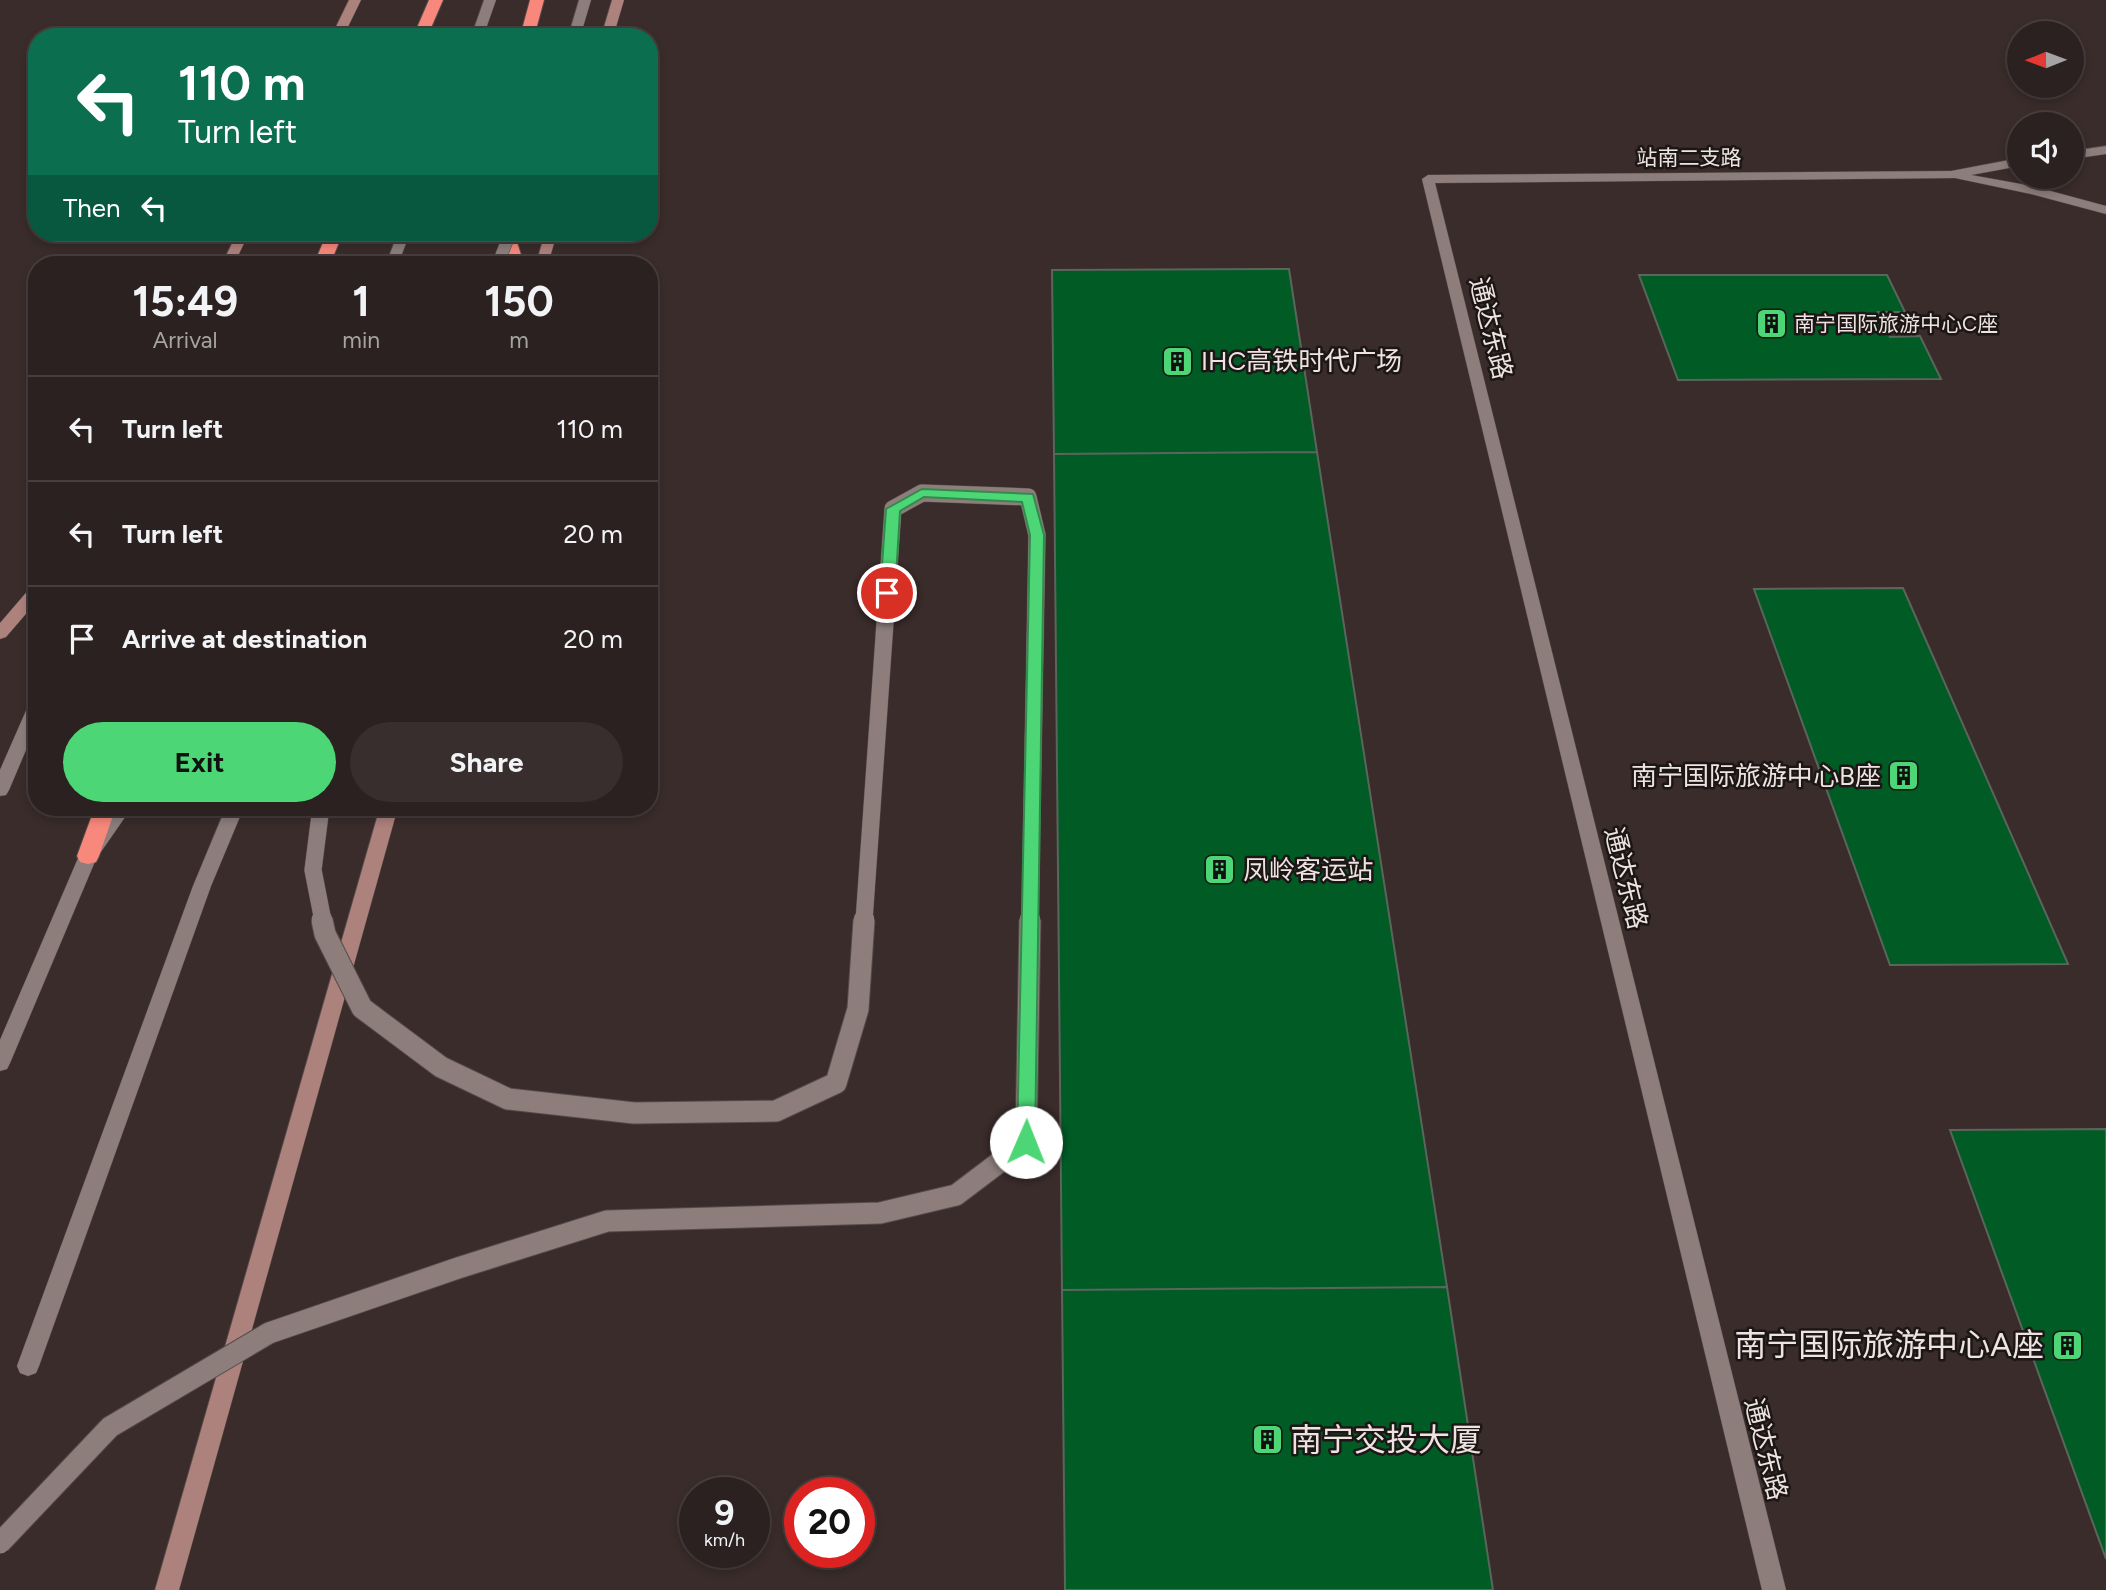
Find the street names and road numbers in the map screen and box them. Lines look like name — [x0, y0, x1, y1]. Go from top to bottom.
street label: 站南二支路 — [1637, 145, 1742, 170]
street label: 通达东路 — [1463, 274, 1519, 382]
street label: 通达东路 — [1598, 824, 1654, 932]
street label: 通达东路 — [1738, 1395, 1794, 1503]

